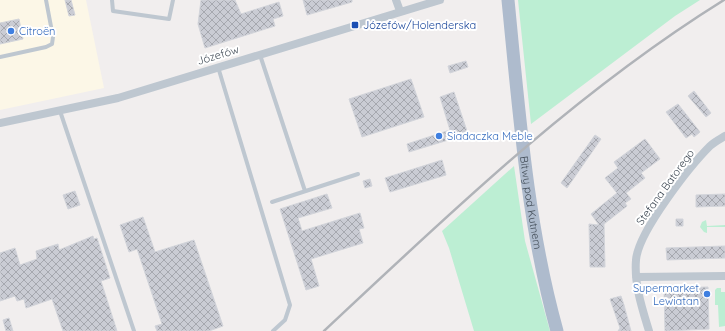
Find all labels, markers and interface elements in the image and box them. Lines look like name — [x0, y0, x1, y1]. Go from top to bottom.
place label: Józefów/Holenderska — [363, 18, 476, 32]
marker: Józefów/Holenderska — [350, 20, 360, 30]
place label: Citroën — [19, 24, 55, 38]
marker: Citroën — [6, 26, 16, 36]
street label: Józefów — [195, 42, 241, 68]
place label: Siadaczka Meble — [447, 129, 533, 143]
marker: Siadaczka Meble — [434, 131, 444, 141]
street label: Stefana Batorego — [633, 146, 697, 228]
street label: Bitwy pod Kutnem — [517, 155, 545, 250]
place label: Supermarket Lewiatan — [633, 281, 699, 308]
marker: Supermarket Lewiatan — [702, 289, 712, 299]

